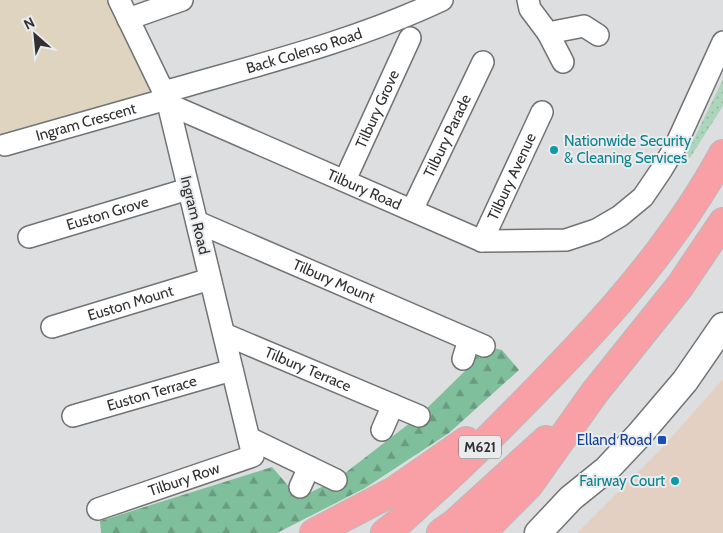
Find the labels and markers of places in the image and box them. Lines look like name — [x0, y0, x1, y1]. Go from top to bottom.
place label: Nationwide Security & Cleaning Services — [564, 132, 692, 167]
marker: Nationwide Security & Cleaning Services — [548, 144, 560, 156]
place label: Elland Road — [577, 431, 652, 449]
marker: Elland Road — [656, 434, 668, 446]
place label: Fairway Court — [579, 472, 665, 490]
marker: Fairway Court — [669, 475, 681, 487]

